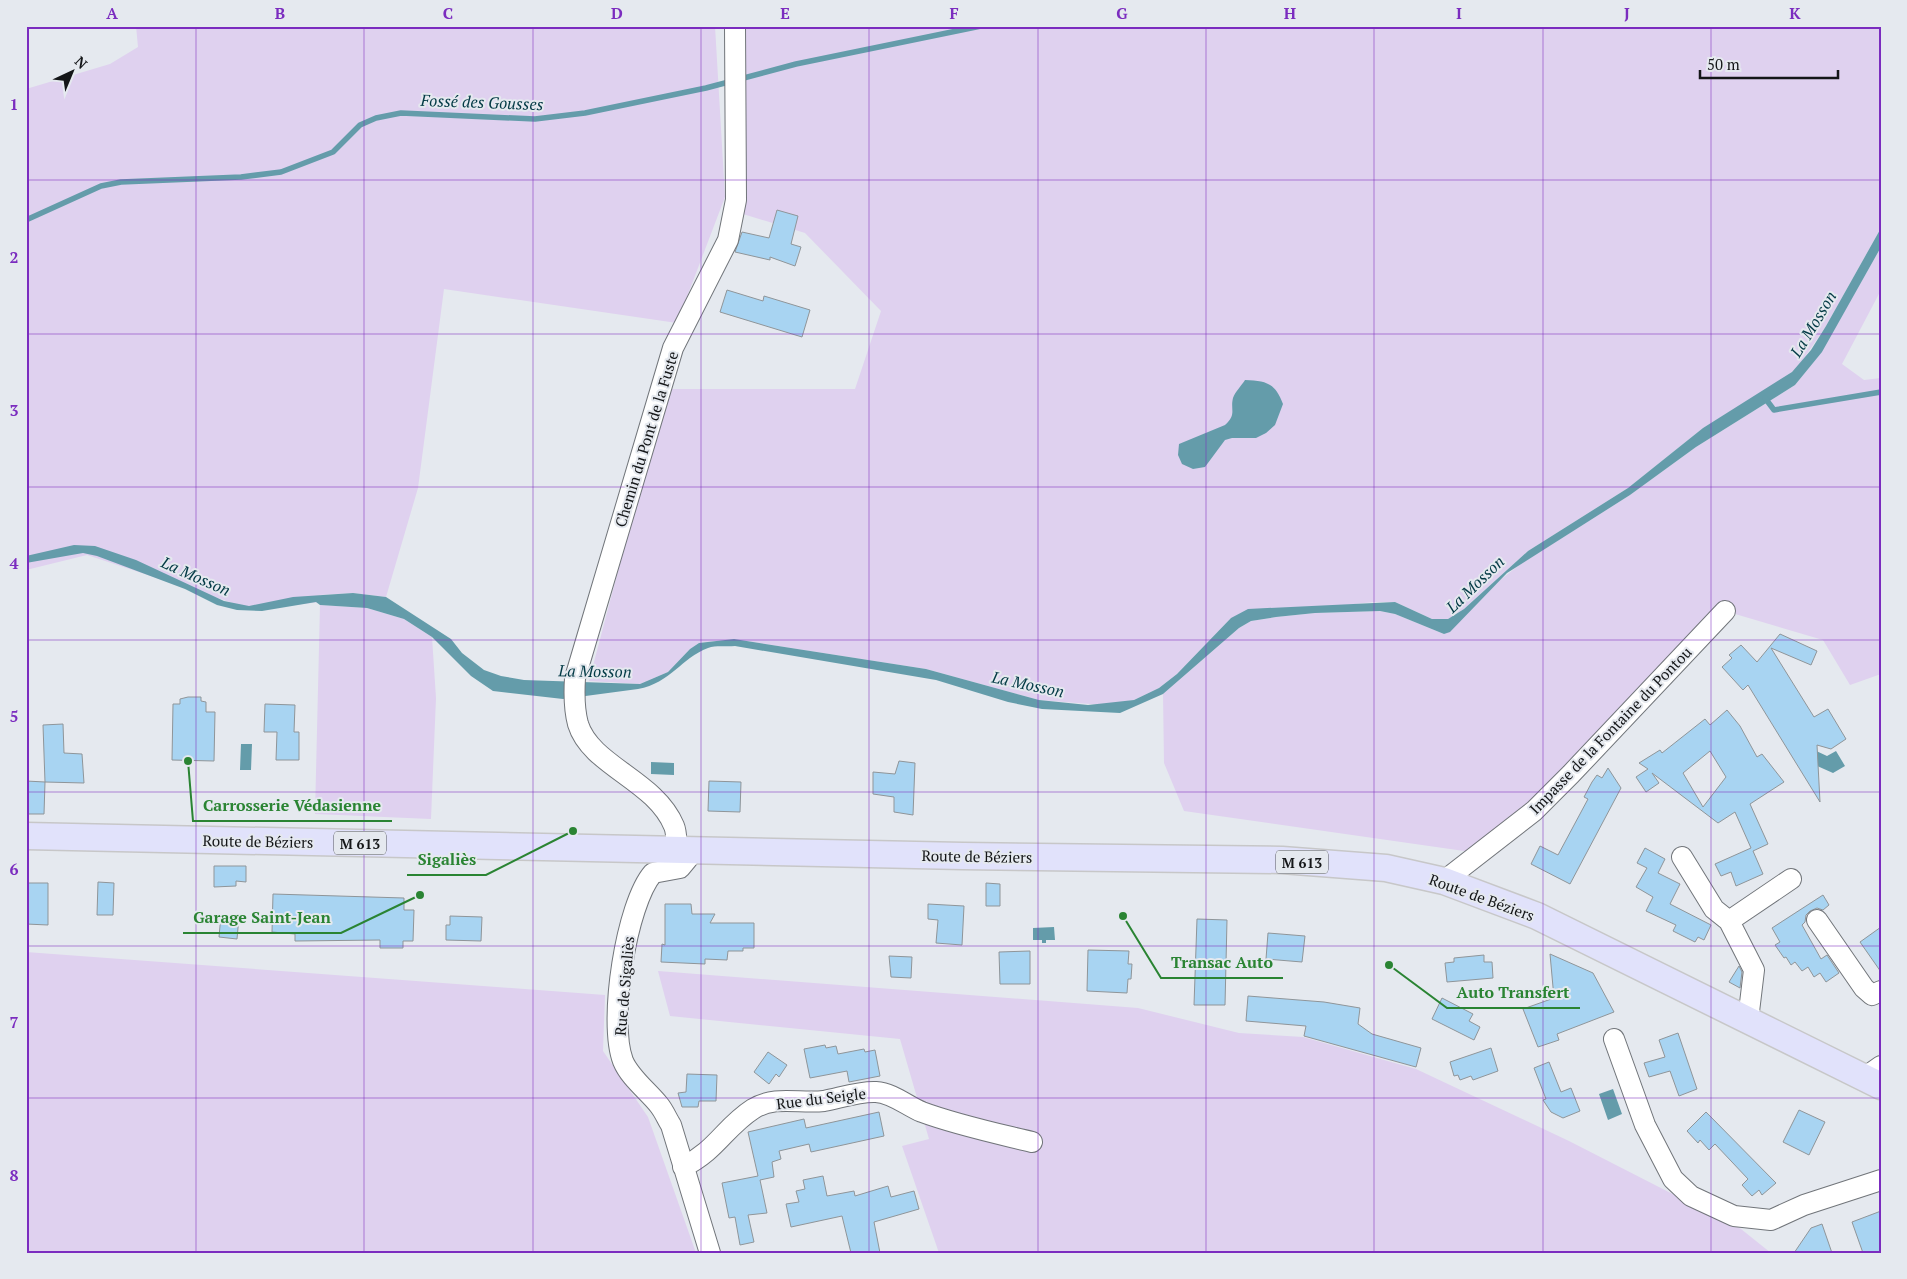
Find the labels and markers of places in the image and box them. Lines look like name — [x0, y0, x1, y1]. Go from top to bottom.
callout: Carrosserie Védasienne — [193, 790, 392, 821]
callout: Sigaliès — [407, 844, 486, 875]
callout: Garage Saint-Jean — [183, 902, 341, 933]
callout: Transac Auto — [1161, 947, 1283, 978]
callout: Auto Transfert — [1447, 977, 1580, 1008]

